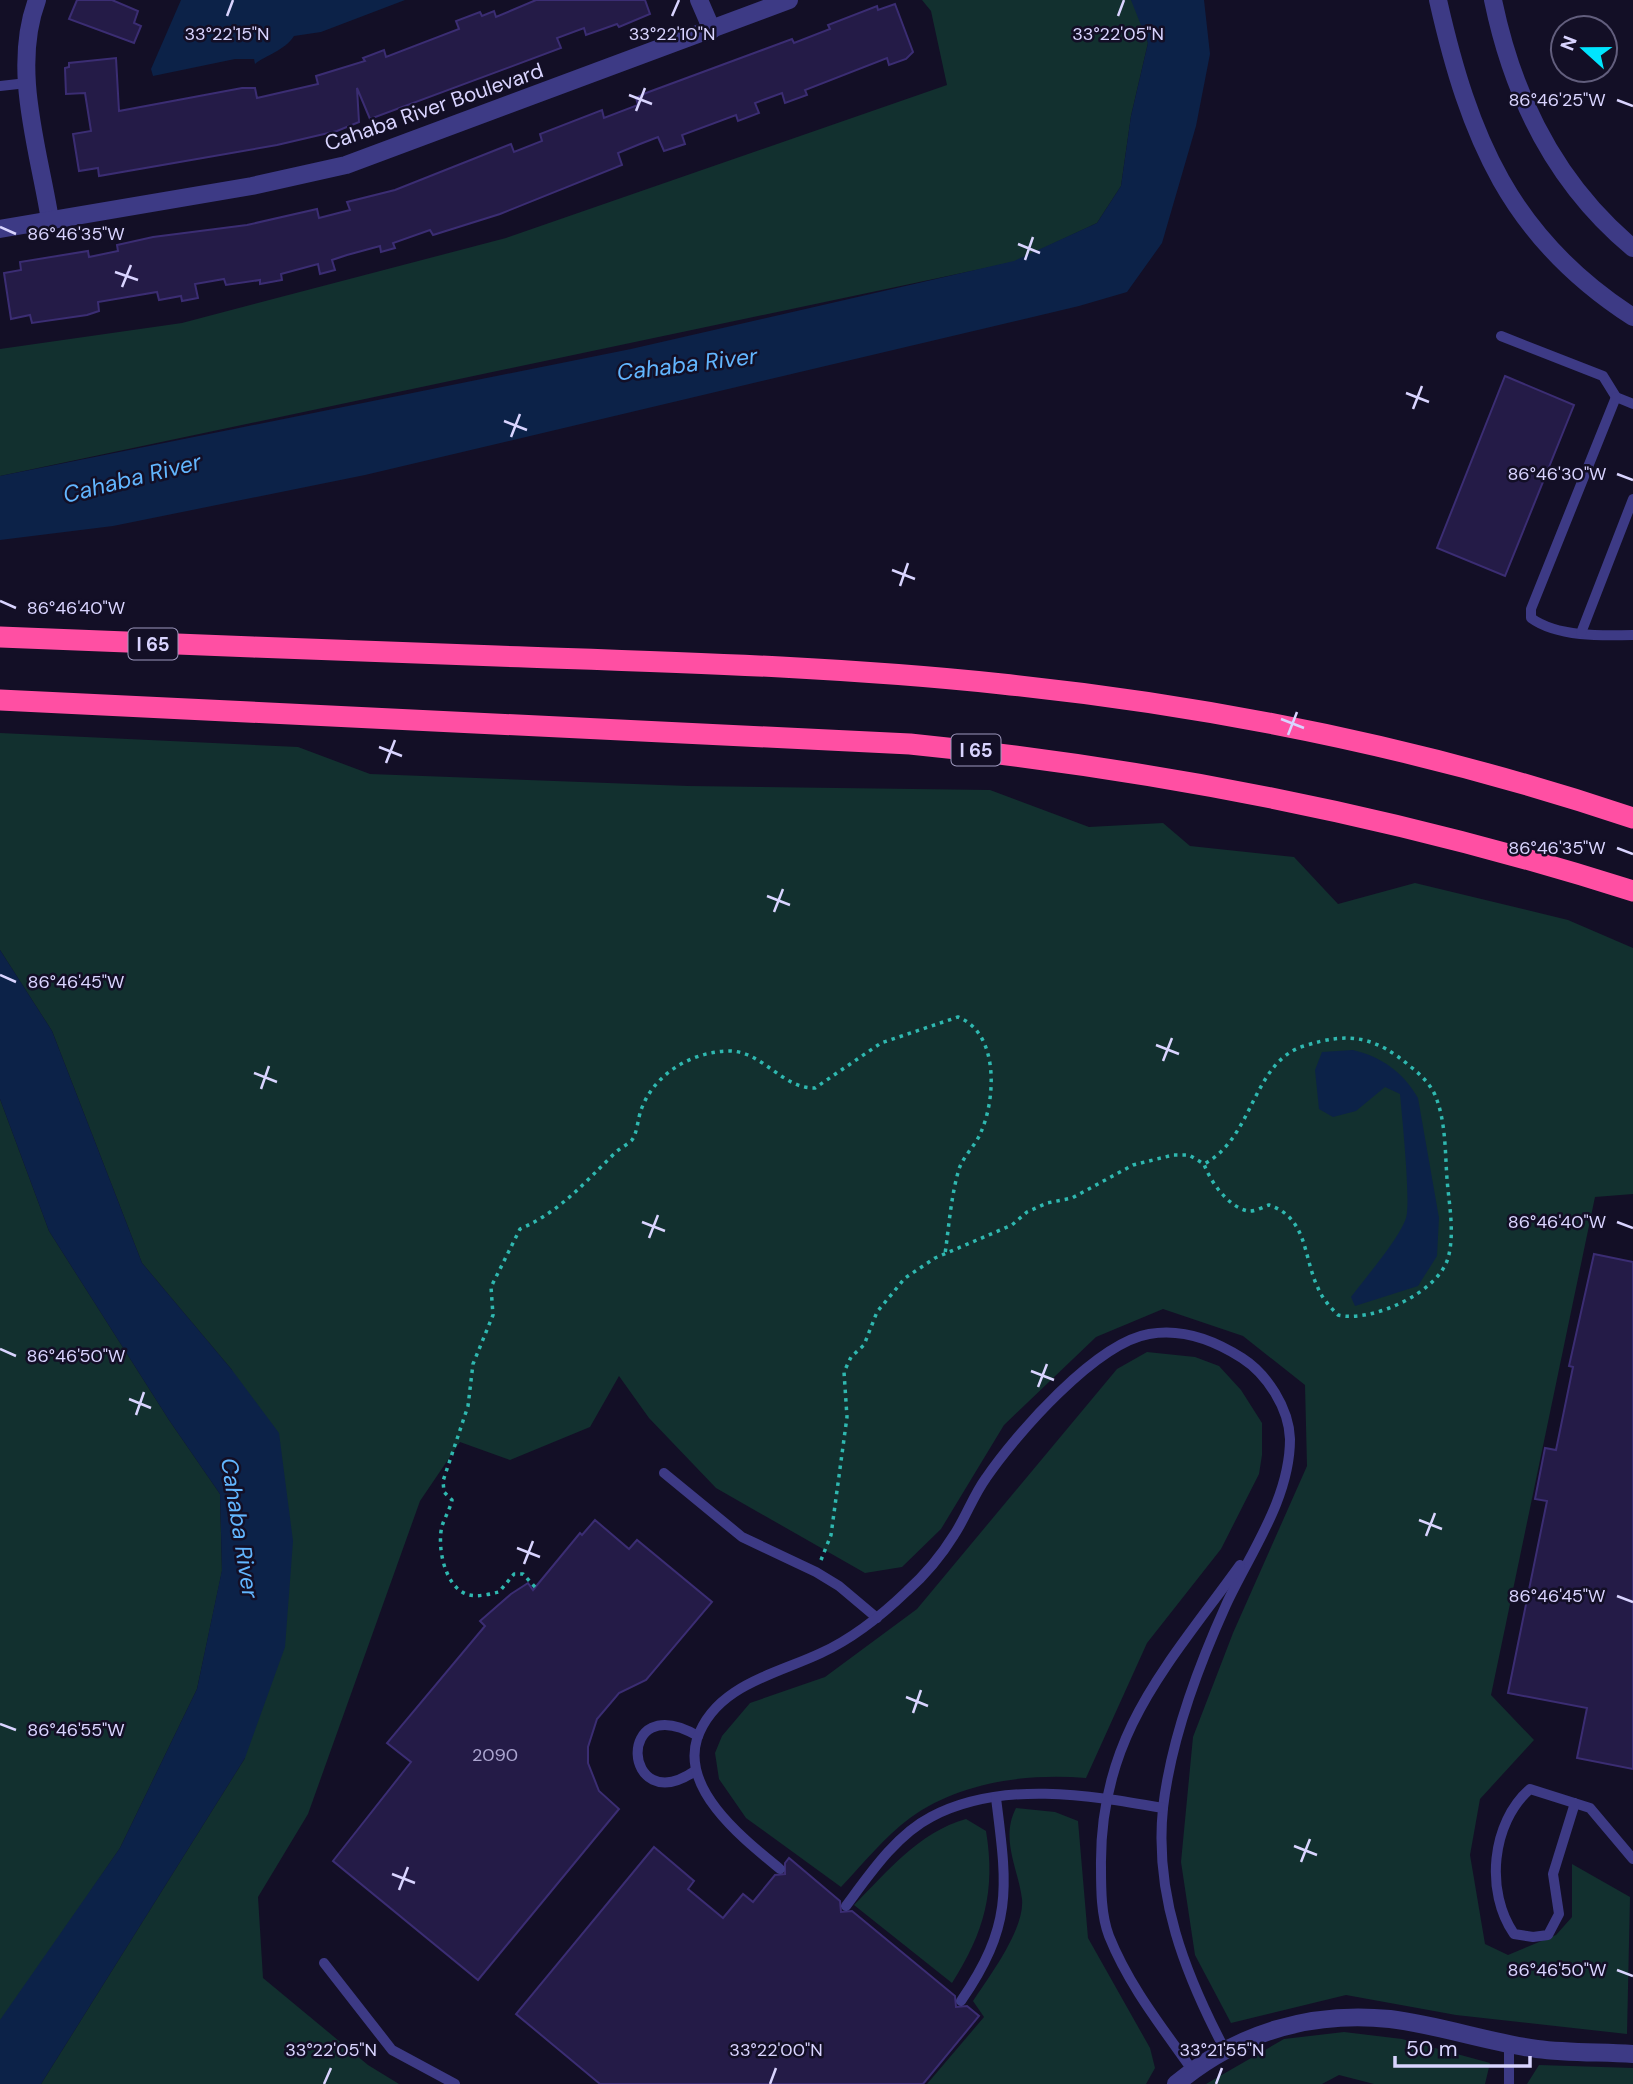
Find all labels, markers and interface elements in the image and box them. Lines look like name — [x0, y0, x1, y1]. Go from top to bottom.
north arrow — [1549, 14, 1619, 84]
text: 33°22'15"N — [184, 22, 270, 46]
text: 33°22'10"N — [629, 22, 715, 46]
text: 33°22'05"N — [1072, 22, 1164, 46]
text: N — [1554, 32, 1583, 54]
street label: Cahaba River Boulevard — [321, 56, 547, 158]
text: 86°46'25"W — [1508, 88, 1606, 112]
text: 86°46'35"W — [27, 222, 125, 246]
water label: Cahaba River — [615, 340, 761, 388]
water label: Cahaba River — [60, 446, 206, 510]
text: 86°46'30"W — [1507, 462, 1607, 486]
text: 86°46'40"W — [27, 596, 125, 620]
road number: I 65 — [128, 628, 178, 660]
road number: I 65 — [951, 734, 1000, 765]
text: 86°46'35"W — [1508, 836, 1606, 860]
text: 86°46'45"W — [28, 970, 124, 994]
text: 86°46'40"W — [1508, 1210, 1606, 1234]
text: 86°46'50"W — [27, 1344, 125, 1368]
water label: Cahaba River — [214, 1456, 266, 1602]
text: 86°46'45"W — [1509, 1584, 1605, 1608]
text: 86°46'55"W — [27, 1718, 125, 1742]
house number: 2090 — [472, 1743, 518, 1767]
text: 86°46'50"W — [1508, 1958, 1606, 1982]
scale bar — [1395, 2024, 1530, 2068]
text: 50 m — [1406, 2035, 1457, 2063]
text: 33°22'05"N — [285, 2038, 377, 2062]
text: 33°22'00"N — [729, 2038, 823, 2062]
text: 33°21'55"N — [1179, 2038, 1265, 2062]

